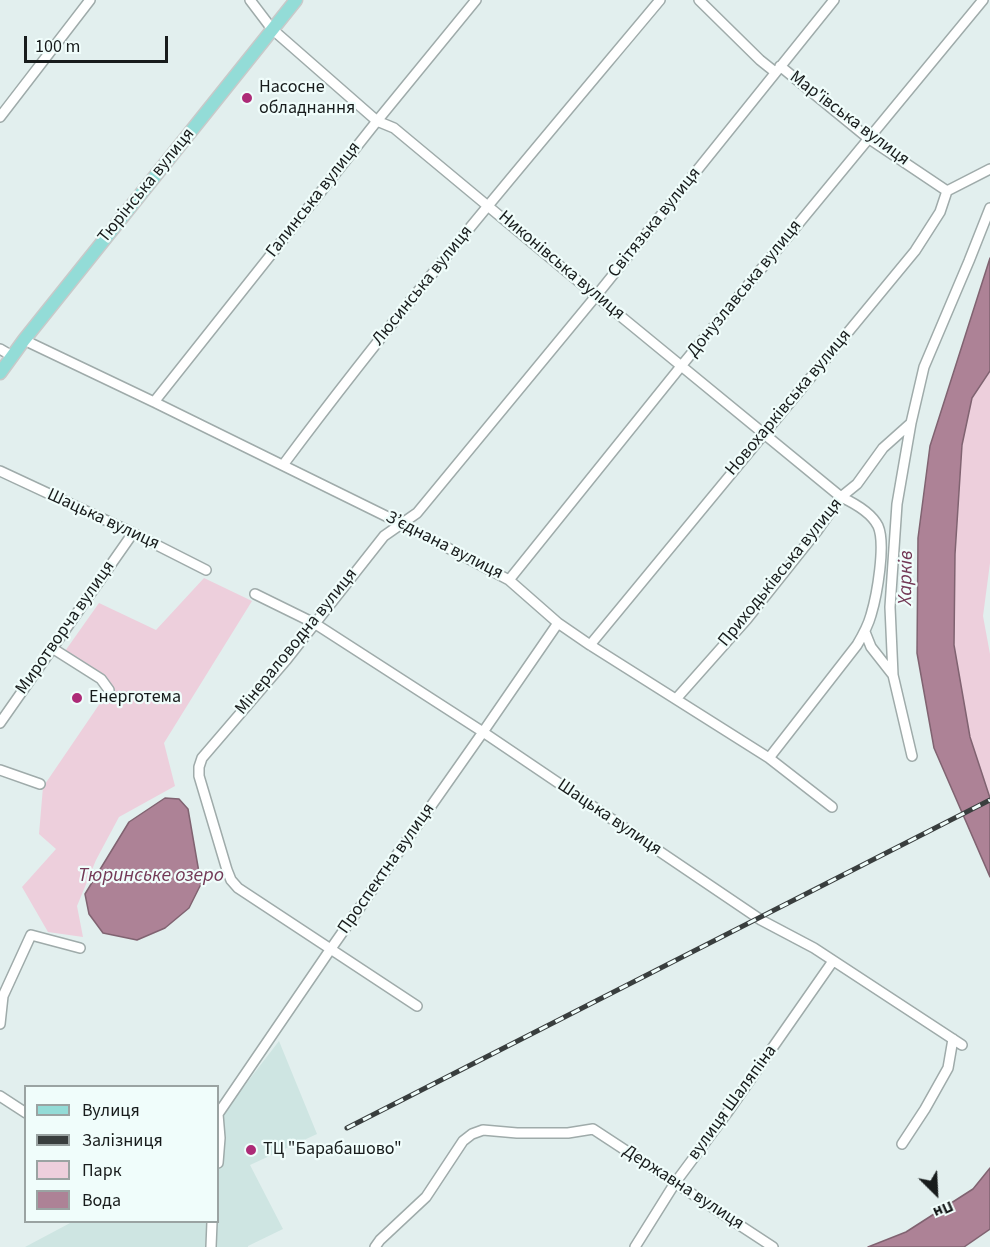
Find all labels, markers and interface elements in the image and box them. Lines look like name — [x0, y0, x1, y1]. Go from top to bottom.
scale bar — [27, 24, 171, 62]
text: 100 m — [35, 34, 80, 59]
street label: Мар'ївська вулиця — [785, 67, 913, 171]
place label: Насосне обладнання — [259, 77, 355, 119]
marker: Насосне обладнання — [240, 91, 254, 105]
street label: Тюрінська вулиця — [94, 124, 200, 248]
street label: Галинська вулиця — [262, 138, 366, 262]
street label: Світязька вулиця — [604, 164, 706, 282]
street label: Никонівська вулиця — [493, 207, 629, 325]
street label: Донузлавська вулиця — [683, 216, 807, 362]
street label: Люсинська вулиця — [368, 222, 478, 350]
street label: Новохарківська вулиця — [721, 325, 857, 481]
street label: Шацька вулиця — [43, 485, 163, 555]
street label: Приходьківська вулиця — [714, 494, 848, 652]
street label: З’єднана вулиця — [382, 507, 506, 585]
water label: Харків — [895, 550, 919, 606]
street label: Миротворча вулиця — [12, 557, 120, 699]
street label: Мінераловодна вулиця — [231, 564, 363, 720]
place label: Енерготема — [89, 687, 181, 709]
marker: Енерготема — [70, 691, 84, 705]
street label: Шацька вулиця — [553, 775, 665, 861]
street label: Проспектна вулиця — [334, 800, 440, 938]
water label: Тюринське озеро — [78, 865, 224, 889]
street label: вулиця Шаляпіна — [684, 1041, 782, 1165]
legend — [24, 1085, 219, 1223]
text: Вулиця — [82, 1098, 140, 1123]
text: Залізниця — [82, 1128, 163, 1153]
place label: ТЦ "Барабашово" — [263, 1139, 402, 1161]
street label: Державна вулиця — [618, 1141, 748, 1235]
marker: ТЦ "Барабашово" — [244, 1143, 258, 1157]
text: Парк — [82, 1158, 122, 1183]
north arrow — [906, 1163, 966, 1223]
text: Вода — [82, 1188, 121, 1213]
text: Пн — [930, 1195, 957, 1224]

